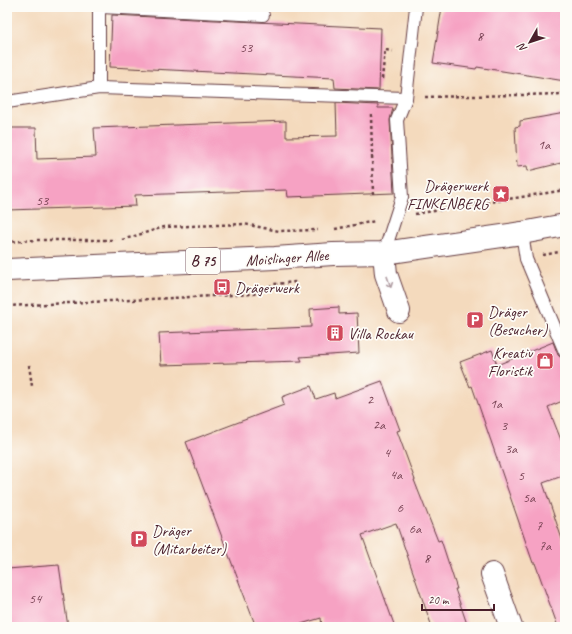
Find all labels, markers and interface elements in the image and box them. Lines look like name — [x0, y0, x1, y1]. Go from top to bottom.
north arrow — [510, 22, 550, 62]
house number: 8 — [477, 28, 485, 45]
house number: 53 — [240, 39, 254, 56]
text: N — [513, 40, 530, 55]
house number: 1a — [538, 136, 551, 153]
place label: Drägerwerk FINKENBERG — [407, 176, 490, 214]
place icon: Drägerwerk FINKENBERG — [491, 184, 511, 204]
house number: 53 — [36, 192, 50, 209]
street label: Moislinger Allee — [245, 245, 331, 271]
road number: B 75 — [186, 248, 220, 274]
one-way arrow — [386, 276, 393, 289]
bus stop icon: Drägerwerk — [212, 277, 232, 297]
place label: Drägerwerk — [235, 278, 300, 298]
place label: Dräger (Besucher) — [488, 302, 548, 340]
parking icon: Dräger (Besucher) — [465, 310, 485, 330]
building icon: Villa Rockau — [325, 323, 345, 343]
place label: Villa Rockau — [348, 324, 414, 344]
place label: Kreativ Floristik — [488, 343, 534, 381]
shop icon: Kreativ Floristik — [535, 351, 555, 371]
house number: 2 — [367, 391, 375, 408]
house number: 1a — [490, 395, 503, 412]
house number: 2a — [373, 416, 386, 433]
house number: 3 — [501, 417, 509, 434]
house number: 3a — [505, 440, 518, 457]
house number: 4 — [384, 444, 392, 461]
house number: 4a — [390, 466, 403, 483]
house number: 5 — [518, 467, 525, 484]
house number: 5a — [523, 489, 536, 506]
house number: 6 — [397, 499, 404, 516]
house number: 7 — [536, 517, 543, 534]
house number: 6a — [409, 520, 422, 537]
place label: Dräger (Mitarbeiter) — [152, 521, 227, 559]
parking icon: Dräger (Mitarbeiter) — [129, 529, 149, 549]
house number: 7a — [539, 537, 552, 554]
house number: 8 — [424, 550, 432, 567]
scale bar — [422, 586, 494, 612]
house number: 54 — [29, 590, 43, 607]
text: 20 m — [428, 592, 450, 608]

